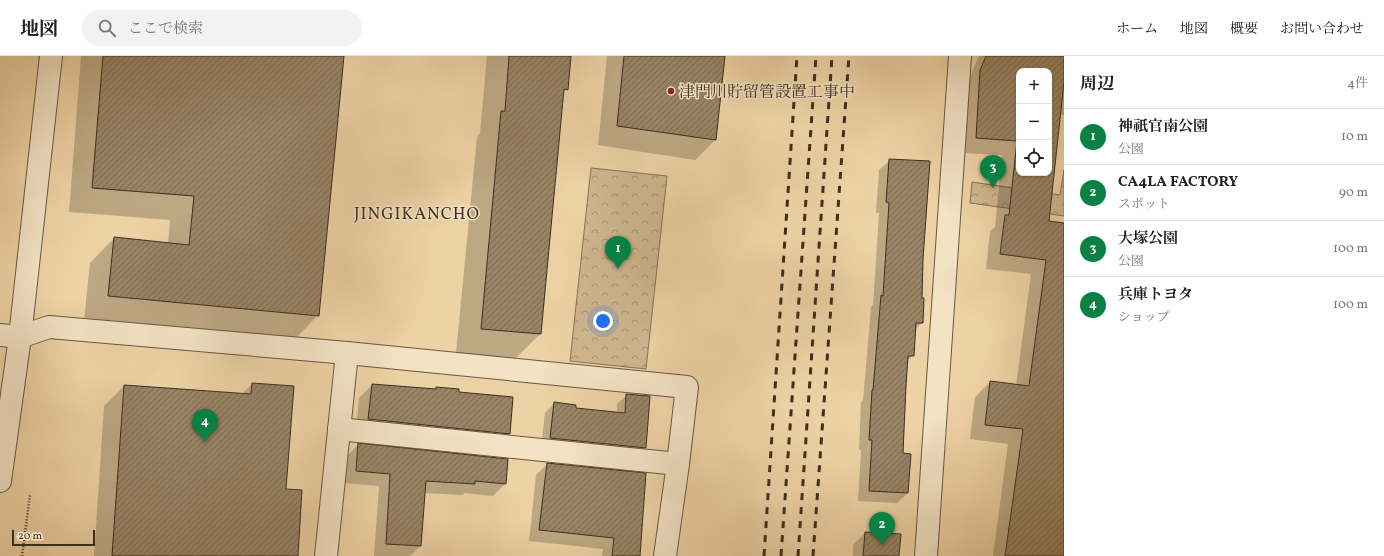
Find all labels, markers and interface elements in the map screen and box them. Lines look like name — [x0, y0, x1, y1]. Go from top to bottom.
search box — [82, 10, 362, 46]
text: 地図 — [20, 17, 58, 43]
icon: search — [96, 17, 118, 39]
text: ここで検索 — [128, 19, 203, 40]
text: ホーム — [1116, 20, 1158, 39]
text: 地図 — [1180, 20, 1208, 39]
text: 概要 — [1230, 20, 1258, 39]
text: お問い合わせ — [1280, 20, 1364, 39]
map controls — [1016, 68, 1052, 176]
button: + — [1016, 68, 1052, 104]
text: 周辺 — [1080, 73, 1114, 96]
text: 4件 — [1347, 75, 1368, 93]
place label: 津門川貯留管設置工事中 — [679, 82, 855, 104]
marker: 津門川貯留管設置工事中 — [666, 86, 676, 96]
button: − — [1016, 104, 1052, 140]
text: 神祇官南公園 — [1118, 117, 1208, 138]
text: 1 — [1090, 128, 1096, 146]
text: 10 m — [1341, 128, 1368, 146]
button: locate — [1016, 140, 1052, 176]
text: 公園 — [1118, 141, 1144, 159]
pin: 3 — [980, 155, 1006, 188]
text: CA4LA FACTORY — [1118, 172, 1238, 193]
text: 2 — [1090, 184, 1096, 202]
text: 90 m — [1339, 184, 1368, 202]
text: スポット — [1118, 196, 1170, 214]
district label: JINGIKANCHO — [354, 203, 480, 226]
text: 大塚公園 — [1118, 229, 1178, 250]
pin: 1 — [605, 236, 631, 269]
text: 3 — [1090, 240, 1096, 258]
text: 100 m — [1333, 240, 1368, 258]
text: 公園 — [1118, 253, 1144, 271]
text: 兵庫トヨタ — [1118, 285, 1193, 306]
text: 4 — [1089, 296, 1097, 314]
text: 100 m — [1333, 296, 1368, 314]
text: ショップ — [1118, 309, 1170, 327]
your location — [593, 311, 613, 331]
pin: 4 — [192, 409, 218, 442]
pin: 2 — [869, 512, 895, 545]
scale bar — [12, 528, 95, 547]
text: 20 m — [18, 529, 42, 544]

